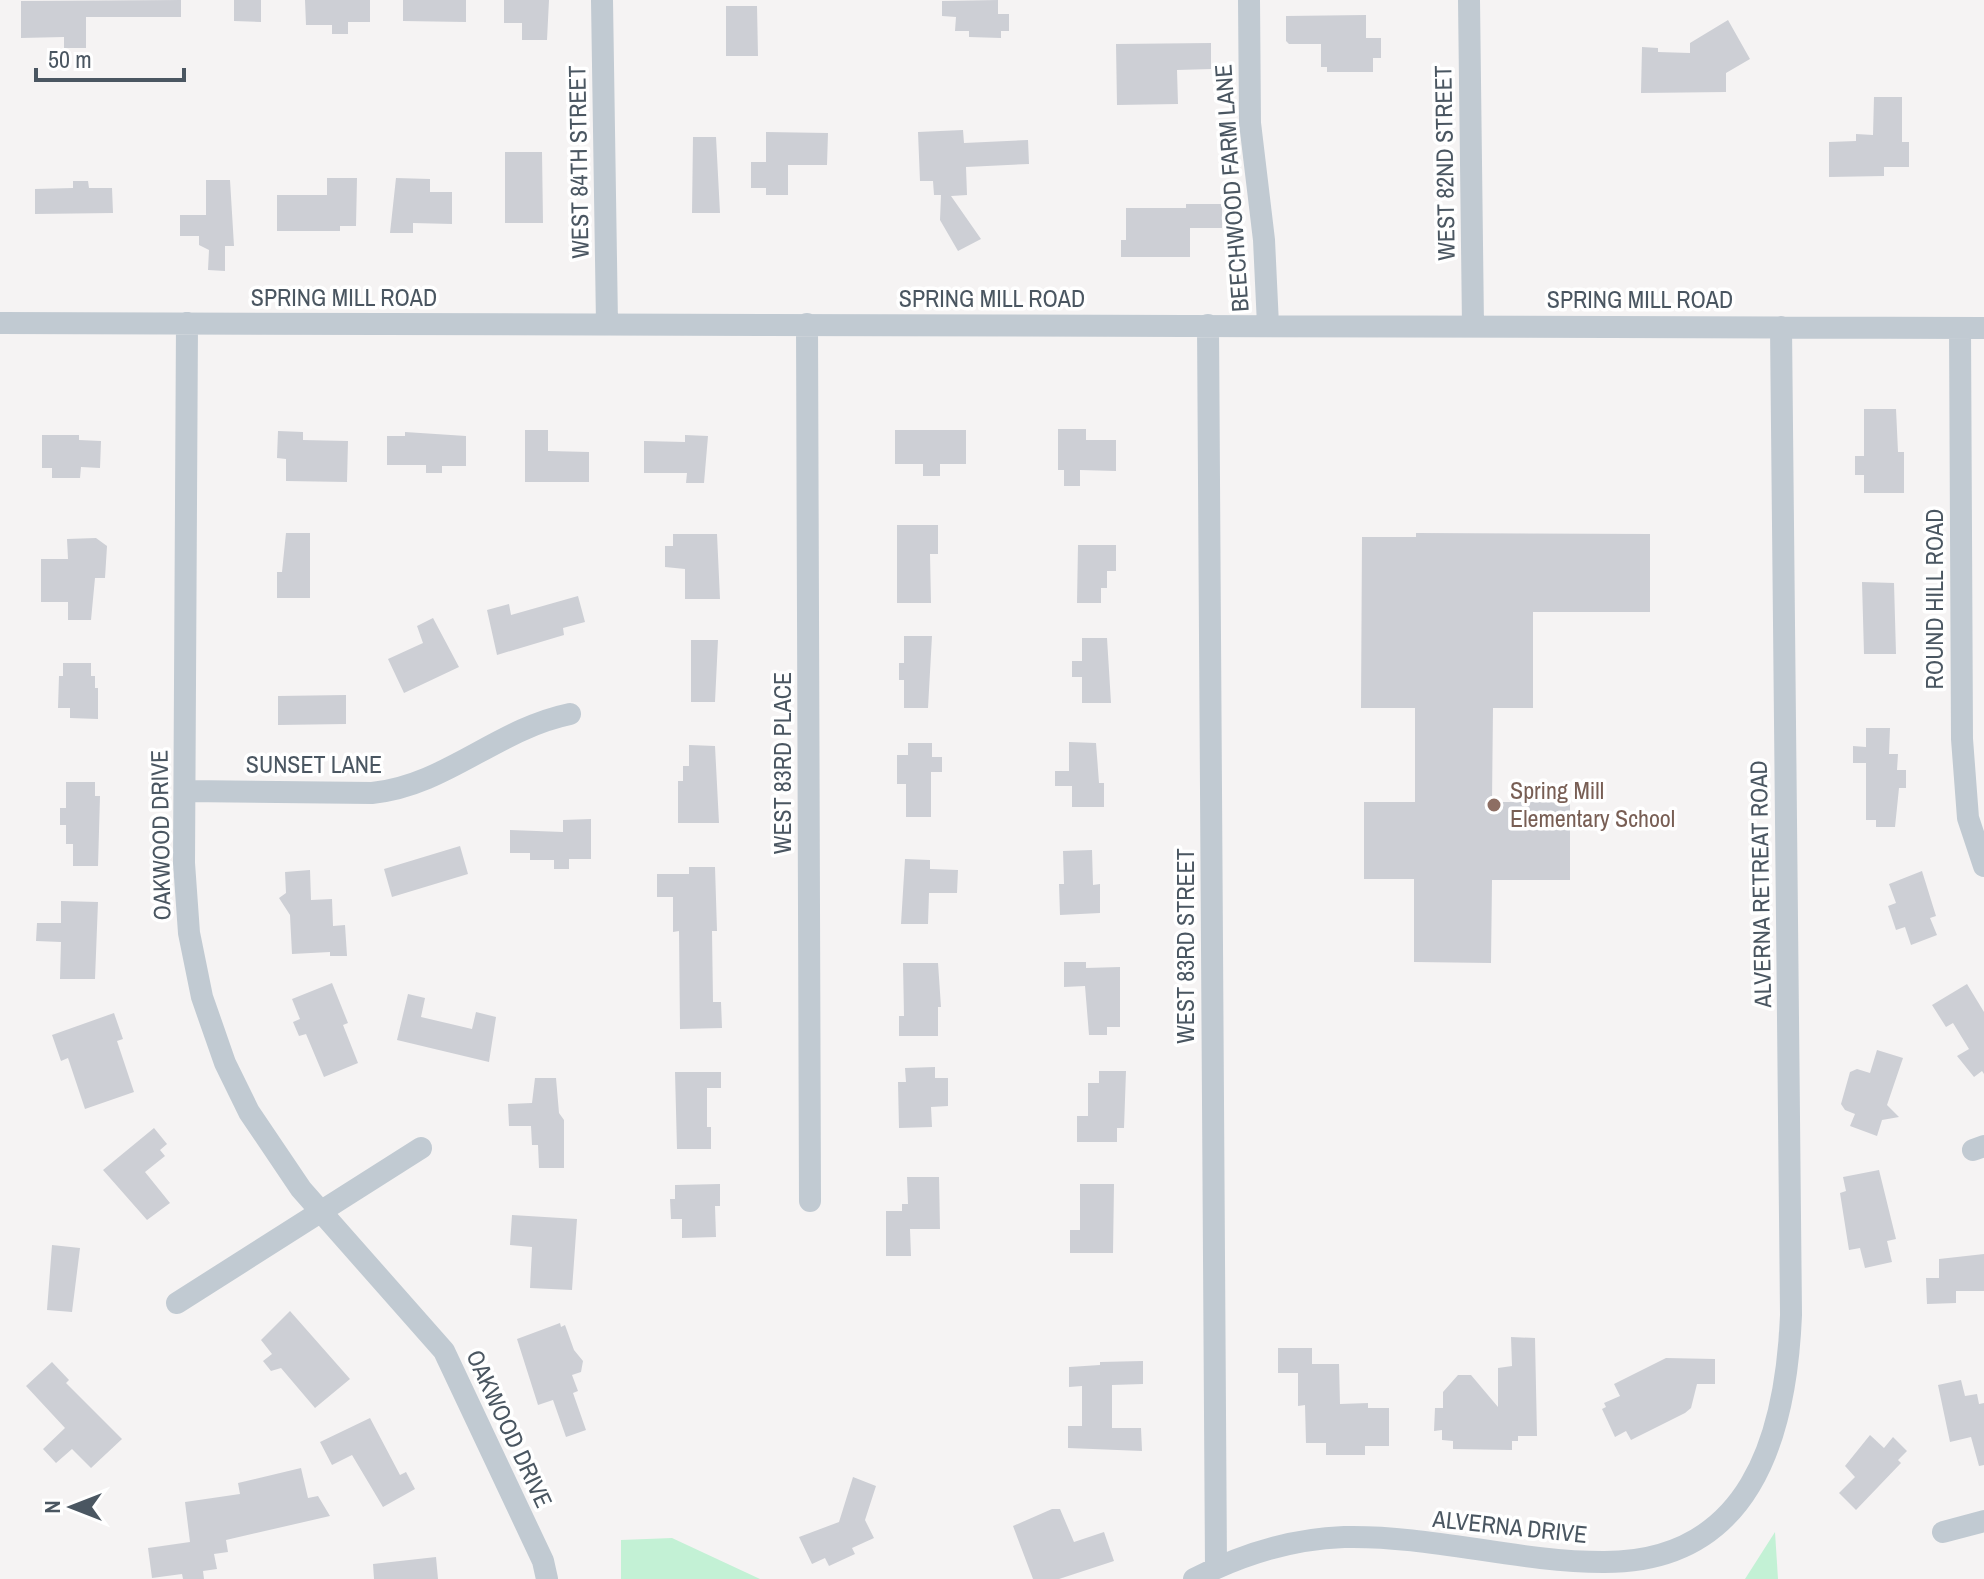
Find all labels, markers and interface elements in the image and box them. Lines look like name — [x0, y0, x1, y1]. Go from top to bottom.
scale bar — [36, 32, 184, 82]
text: 50 m — [48, 43, 92, 75]
street label: BEECHWOOD FARM LANE — [1206, 63, 1256, 313]
street label: WEST 84TH STREET — [560, 65, 596, 259]
street label: WEST 82ND STREET — [1426, 65, 1462, 261]
street label: SPRING MILL ROAD — [251, 281, 437, 313]
street label: SPRING MILL ROAD — [899, 282, 1085, 314]
street label: SPRING MILL ROAD — [1547, 283, 1733, 315]
street label: ROUND HILL ROAD — [1918, 509, 1950, 689]
street label: WEST 83RD PLACE — [766, 672, 798, 854]
street label: SUNSET LANE — [246, 748, 382, 780]
street label: OAKWOOD DRIVE — [143, 749, 177, 921]
street label: ALVERNA RETREAT ROAD — [1742, 760, 1778, 1009]
place label: Spring Mill Elementary School — [1510, 774, 1675, 834]
marker: Spring Mill Elementary School — [1485, 796, 1503, 814]
street label: WEST 83RD STREET — [1169, 848, 1201, 1044]
street label: OAKWOOD DRIVE — [459, 1345, 560, 1513]
north arrow — [32, 1467, 112, 1547]
text: N — [37, 1500, 67, 1514]
street label: ALVERNA DRIVE — [1430, 1502, 1589, 1550]

